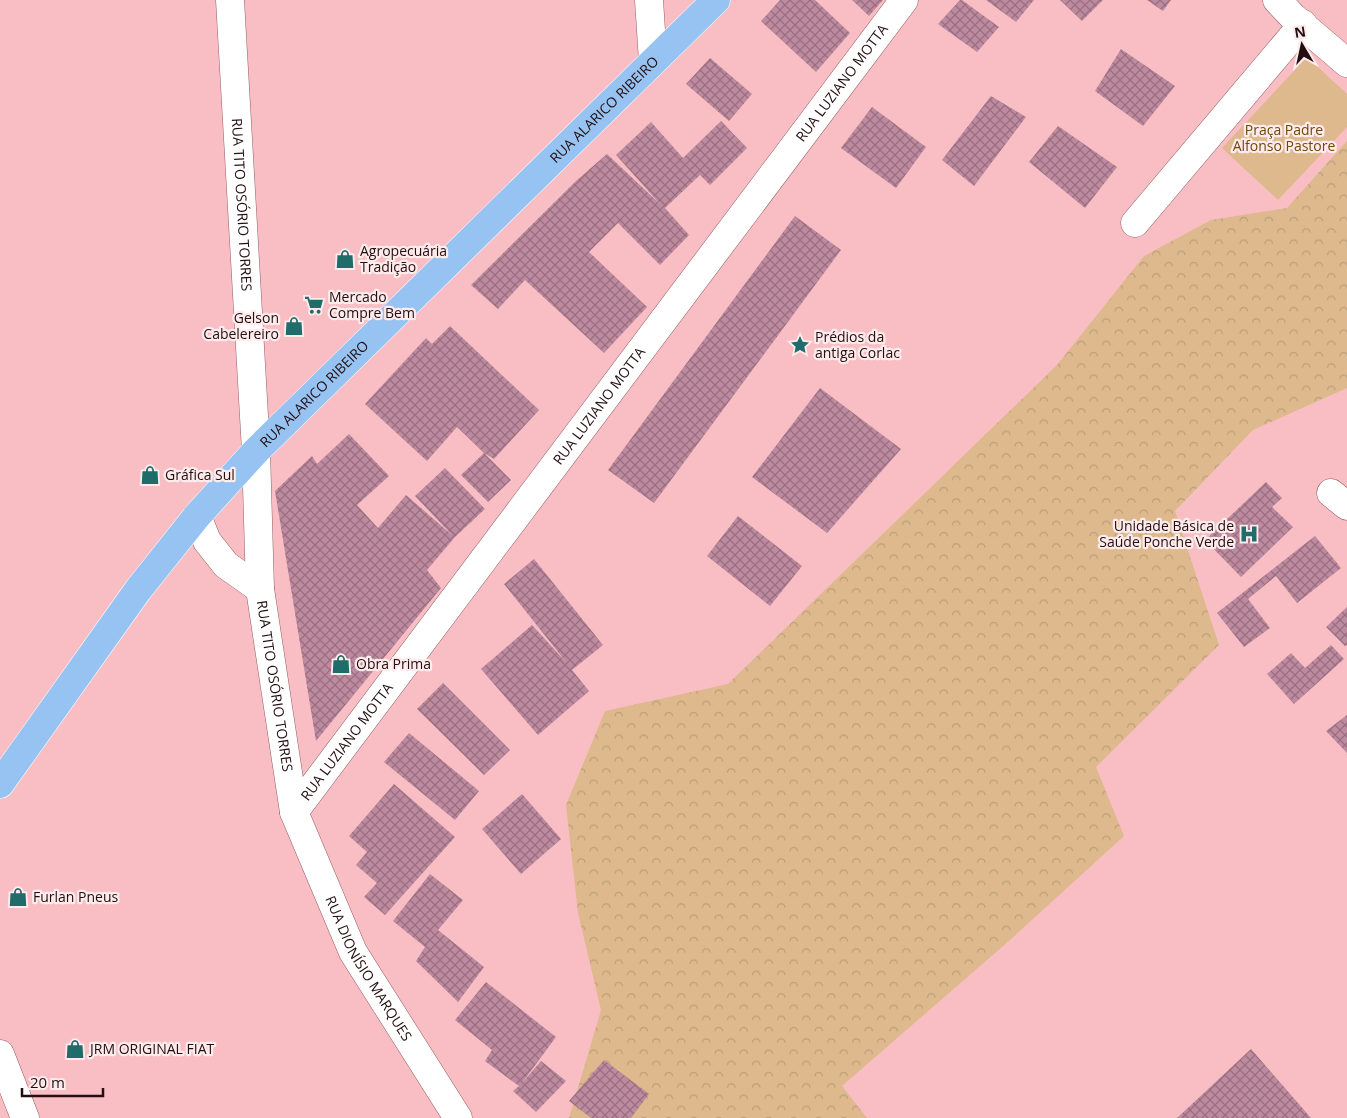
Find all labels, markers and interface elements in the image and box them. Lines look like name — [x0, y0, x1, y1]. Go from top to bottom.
street label: RUA LUZIANO MOTTA — [791, 20, 892, 145]
north arrow — [1277, 20, 1327, 70]
text: N — [1293, 21, 1307, 42]
street label: RUA ALARICO RIBEIRO — [545, 52, 662, 167]
street label: RUA TITO OSÓRIO TORRES — [228, 118, 257, 292]
park label: Praça Padre Alfonso Pastore — [1233, 120, 1335, 155]
place label: Agropecuária Tradição — [360, 241, 447, 276]
shop icon: Agropecuária Tradição — [334, 248, 356, 270]
place label: Mercado Compre Bem — [329, 287, 415, 322]
supermarket icon: Mercado Compre Bem — [303, 294, 325, 316]
place label: Gelson Cabelereiro — [203, 308, 279, 343]
shop icon: Gelson Cabelereiro — [283, 315, 305, 337]
place label: Prédios da antiga Corlac — [815, 327, 900, 362]
place icon: Prédios da antiga Corlac — [789, 334, 811, 356]
street label: RUA ALARICO RIBEIRO — [255, 336, 372, 451]
street label: RUA LUZIANO MOTTA — [548, 343, 649, 468]
shop icon: Gráfica Sul — [139, 464, 161, 486]
place label: Gráfica Sul — [165, 465, 235, 484]
place label: Unidade Básica de Saúde Ponche Verde — [1099, 516, 1234, 551]
hospital icon: Unidade Básica de Saúde Ponche Verde — [1238, 523, 1260, 545]
street label: RUA TITO OSÓRIO TORRES — [253, 599, 298, 773]
shop icon: Obra Prima — [330, 653, 352, 675]
place label: Obra Prima — [356, 654, 431, 673]
street label: RUA LUZIANO MOTTA — [296, 679, 397, 804]
shop icon: Furlan Pneus — [7, 886, 29, 908]
place label: Furlan Pneus — [33, 887, 119, 906]
street label: RUA DIONÍSIO MARQUES — [321, 893, 417, 1044]
shop icon: JRM ORIGINAL FIAT — [64, 1038, 86, 1060]
place label: JRM ORIGINAL FIAT — [88, 1039, 214, 1058]
scale bar — [22, 1066, 104, 1098]
text: 20 m — [30, 1072, 65, 1092]

